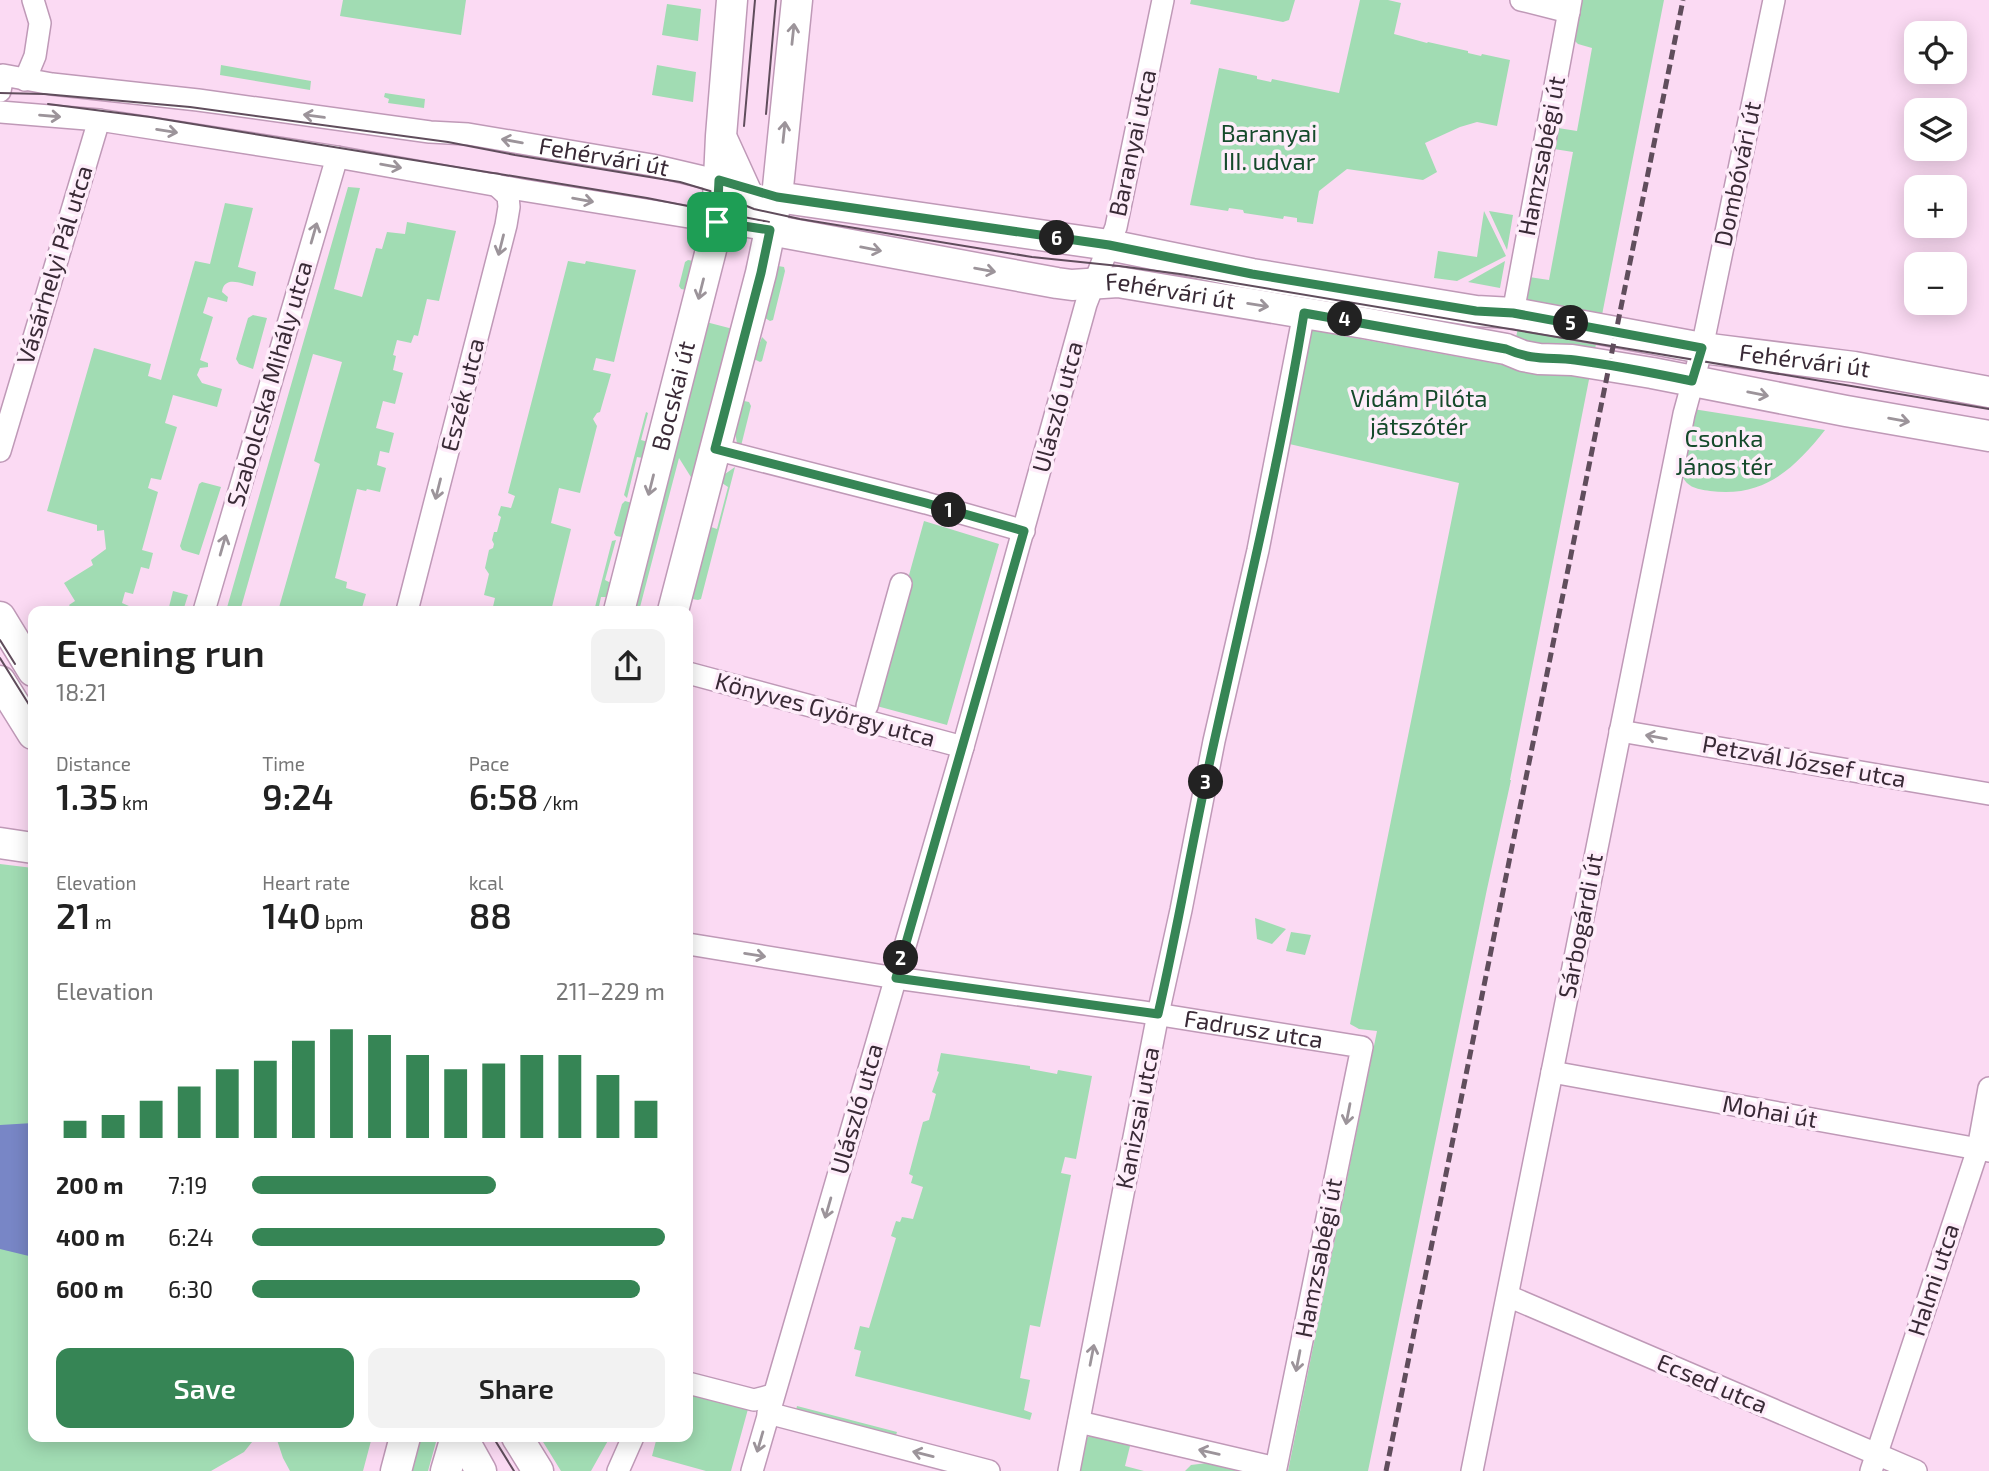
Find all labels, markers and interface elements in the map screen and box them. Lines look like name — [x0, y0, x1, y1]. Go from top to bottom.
map controls — [1904, 21, 1967, 315]
button: locate — [1904, 21, 1967, 84]
one-way arrow — [787, 23, 800, 46]
street label: Baranyai utca — [1102, 67, 1161, 219]
street label: Hamzsabégi út — [1511, 73, 1570, 238]
button: layers — [1904, 98, 1967, 161]
street label: Dombóvári út — [1707, 99, 1766, 249]
one-way arrow — [303, 109, 326, 122]
one-way arrow — [38, 110, 60, 123]
park label: Baranyai III. udvar — [1221, 118, 1317, 175]
one-way arrow — [778, 121, 791, 144]
one-way arrow — [155, 125, 178, 138]
street label: Fehérvári út — [537, 130, 672, 182]
one-way arrow — [501, 134, 524, 147]
one-way arrow — [380, 160, 402, 173]
street label: Vásárhelyi Pál utca — [10, 162, 98, 367]
button: + — [1904, 175, 1967, 238]
pin — [687, 192, 747, 252]
one-way arrow — [571, 194, 594, 207]
icon: arrive — [698, 203, 736, 241]
pin: 6 — [1040, 220, 1074, 256]
one-way arrow — [309, 222, 322, 244]
text: 6 — [1051, 226, 1062, 249]
one-way arrow — [494, 233, 507, 256]
one-way arrow — [859, 242, 882, 256]
button: − — [1904, 252, 1967, 315]
street label: Szabolcska Mihály utca — [220, 258, 317, 510]
one-way arrow — [973, 264, 996, 277]
street label: Fehérvári út — [1104, 266, 1238, 314]
one-way arrow — [694, 278, 707, 300]
one-way arrow — [1246, 299, 1269, 312]
pin: 4 — [1328, 302, 1362, 336]
pin: 5 — [1554, 306, 1588, 340]
text: 4 — [1338, 307, 1351, 330]
text: 5 — [1565, 311, 1576, 334]
street label: Eszék utca — [433, 335, 490, 454]
street label: Fehérvári út — [1738, 337, 1873, 383]
street label: Bocskai út — [644, 338, 700, 453]
street label: Ulászló utca — [1025, 338, 1088, 475]
park label: Vidám Pilóta játszótér — [1350, 383, 1488, 440]
one-way arrow — [1746, 387, 1769, 401]
one-way arrow — [1887, 414, 1910, 427]
park label: Csonka János tér — [1675, 423, 1773, 480]
one-way arrow — [644, 473, 657, 496]
one-way arrow — [431, 477, 444, 500]
pin: 1 — [932, 492, 967, 528]
text: 1 — [944, 498, 953, 521]
one-way arrow — [218, 534, 231, 556]
text: Evening run — [56, 629, 265, 675]
button: share — [591, 629, 665, 703]
street label: Könyves György utca — [712, 665, 939, 752]
text: 18:21 — [56, 678, 107, 706]
street label: Petzvál József utca — [1700, 728, 1908, 793]
one-way arrow — [1645, 730, 1668, 743]
text: Distance — [56, 752, 131, 775]
text: Time — [262, 752, 305, 775]
text: Pace — [469, 752, 510, 775]
pin: 3 — [1188, 764, 1224, 800]
text: 3 — [1200, 770, 1211, 793]
text: 1.35 — [56, 775, 118, 817]
text: 9:24 — [262, 775, 333, 817]
text: 6:58 — [469, 775, 538, 817]
text: km — [118, 791, 148, 814]
text: /km — [538, 791, 579, 814]
street label: Sárbogárdi út — [1551, 851, 1608, 1001]
text: Elevation — [56, 871, 137, 894]
text: Heart rate — [262, 871, 350, 894]
text: kcal — [469, 871, 503, 894]
text: 21 — [56, 894, 91, 936]
text: 140 — [262, 894, 321, 936]
text: 88 — [469, 894, 512, 936]
text: m — [91, 910, 112, 933]
text: bpm — [321, 910, 363, 933]
pin: 2 — [884, 940, 918, 976]
text: 2 — [895, 946, 906, 969]
one-way arrow — [743, 949, 766, 962]
text: Elevation — [56, 977, 154, 1005]
text: 211–229 m — [556, 977, 665, 1005]
street label: Fadrusz utca — [1182, 1003, 1325, 1054]
street label: Ulászló utca — [823, 1040, 888, 1177]
street label: Kanizsai utca — [1109, 1044, 1164, 1191]
street label: Mohai út — [1721, 1088, 1820, 1133]
one-way arrow — [1341, 1102, 1354, 1125]
text: 200 m — [56, 1171, 124, 1199]
text: 7:19 — [168, 1171, 208, 1199]
street label: Hamzsabégi út — [1288, 1175, 1347, 1340]
one-way arrow — [821, 1196, 834, 1218]
street label: Halmi utca — [1901, 1220, 1964, 1339]
text: 400 m — [56, 1223, 125, 1251]
text: 6:24 — [168, 1223, 214, 1251]
text: 600 m — [56, 1275, 124, 1303]
text: 6:30 — [168, 1275, 213, 1303]
one-way arrow — [1086, 1344, 1100, 1367]
street label: Ecsed utca — [1653, 1346, 1772, 1419]
button: Save — [56, 1348, 354, 1428]
button: Share — [368, 1348, 665, 1428]
one-way arrow — [1291, 1349, 1305, 1372]
one-way arrow — [753, 1430, 766, 1453]
one-way arrow — [1199, 1445, 1221, 1458]
one-way arrow — [912, 1447, 935, 1460]

